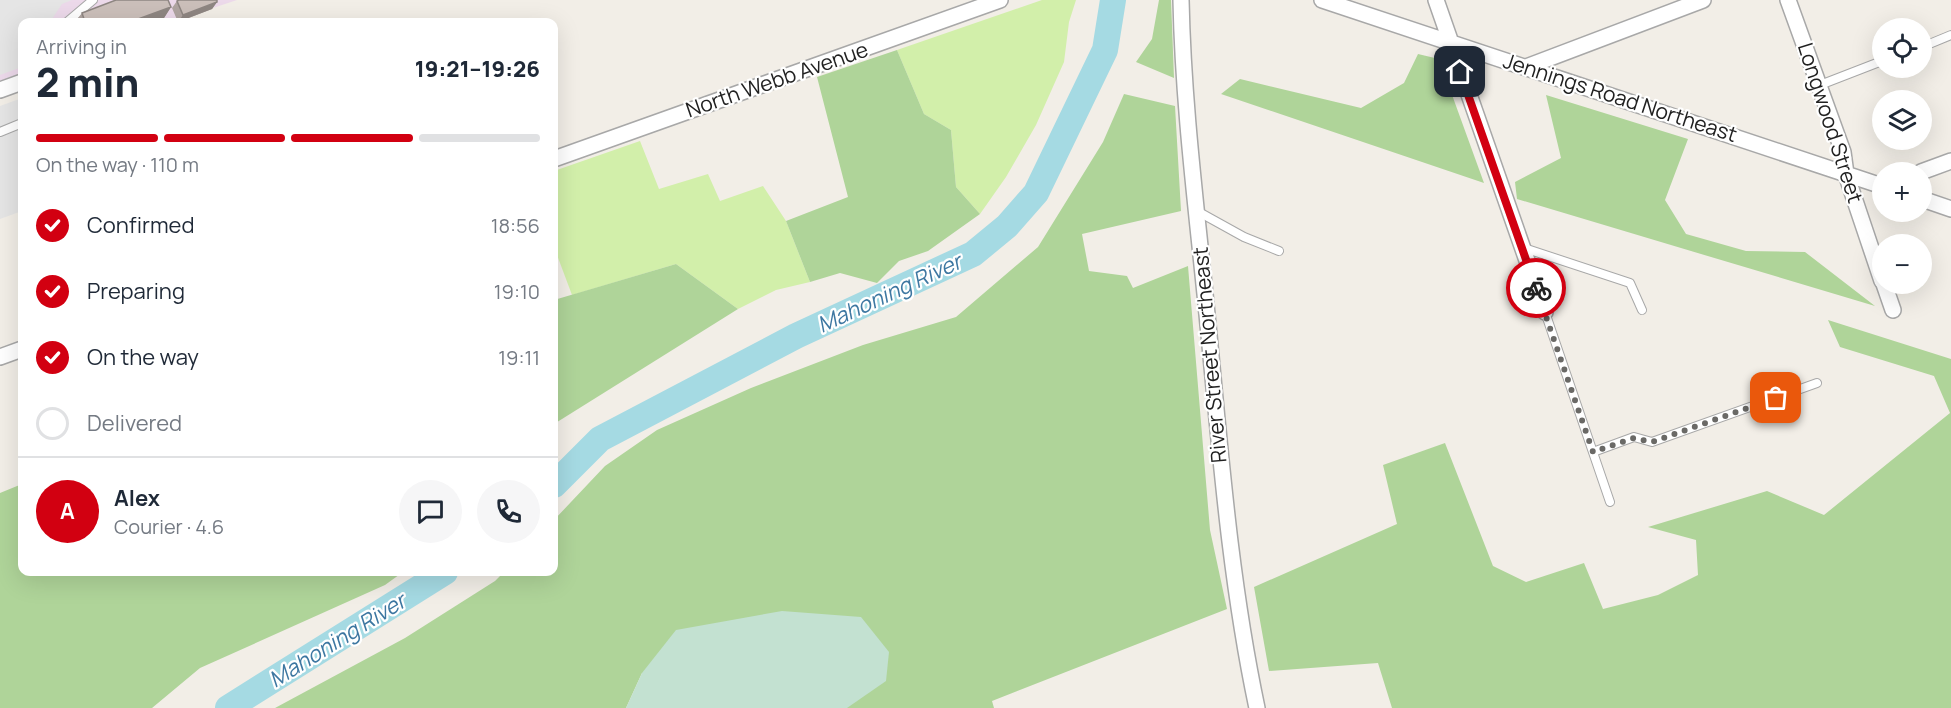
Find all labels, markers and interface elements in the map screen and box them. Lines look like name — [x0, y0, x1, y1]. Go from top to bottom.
map controls — [1872, 18, 1932, 294]
button: locate — [1872, 18, 1932, 78]
text: Arriving in — [36, 33, 127, 60]
street label: North Webb Avenue — [682, 35, 872, 123]
street label: Longwood Street — [1792, 39, 1870, 206]
pin — [1434, 46, 1485, 97]
street label: Jennings Road Northeast — [1500, 46, 1741, 148]
text: 19:21–19:26 — [415, 54, 540, 84]
text: 2 min — [36, 55, 139, 109]
icon: home — [1443, 55, 1476, 88]
button: layers — [1872, 90, 1932, 150]
text: On the way · 110 m — [36, 151, 199, 178]
button: + — [1872, 162, 1932, 222]
icon: check — [36, 209, 69, 242]
text: Confirmed — [87, 210, 195, 240]
text: 18:56 — [491, 212, 540, 239]
button: − — [1872, 234, 1932, 294]
water label: Mahoning River — [812, 245, 969, 340]
street label: River Street Northeast — [1186, 246, 1232, 464]
courier — [1506, 258, 1566, 318]
icon: bike — [1520, 272, 1553, 305]
icon: check — [36, 275, 69, 308]
text: Preparing — [87, 276, 185, 306]
text: 19:10 — [494, 278, 540, 305]
icon: check — [36, 341, 69, 374]
text: On the way — [87, 342, 199, 372]
text: 19:11 — [498, 344, 540, 371]
pin — [1750, 372, 1801, 423]
icon: bag — [1759, 381, 1792, 414]
text: Delivered — [87, 408, 182, 438]
button: chat — [399, 480, 462, 543]
button: phone — [477, 480, 540, 543]
text: Alex — [114, 483, 160, 513]
text: A — [60, 496, 75, 526]
text: Courier · 4.6 — [114, 513, 224, 540]
water label: Mahoning River — [263, 584, 414, 694]

